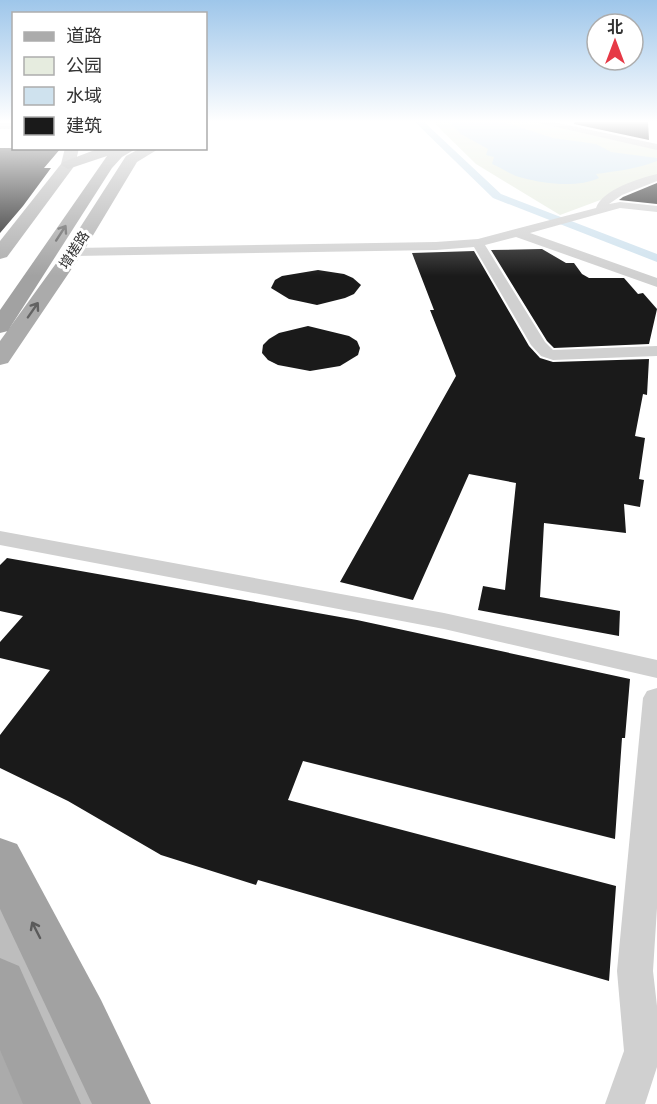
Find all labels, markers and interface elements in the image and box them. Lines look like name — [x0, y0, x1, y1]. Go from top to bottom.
legend — [12, 12, 207, 150]
north arrow — [585, 12, 645, 72]
text: 北 — [607, 19, 623, 36]
text: 道路 — [66, 26, 102, 46]
text: 公园 — [66, 56, 102, 76]
text: 水域 — [66, 86, 102, 106]
text: 建筑 — [66, 116, 102, 136]
one-way arrow — [55, 226, 67, 242]
street label: 增槎路 — [56, 228, 92, 272]
one-way arrow — [27, 302, 39, 319]
one-way arrow — [30, 921, 41, 939]

